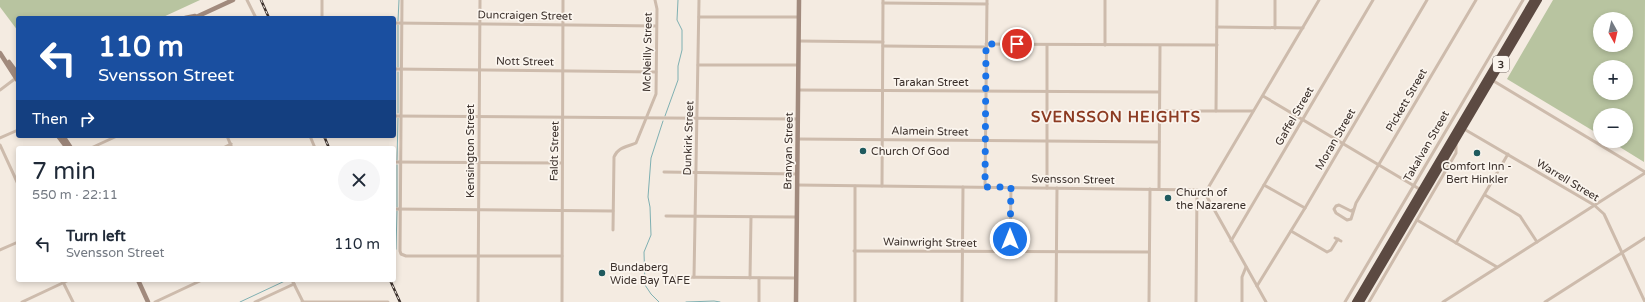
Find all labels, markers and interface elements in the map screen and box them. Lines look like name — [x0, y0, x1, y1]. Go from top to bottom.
street label: Duncraigen Street — [478, 8, 572, 23]
street label: McNeilly Street — [640, 12, 655, 92]
north arrow — [1593, 12, 1633, 52]
map controls — [1593, 12, 1633, 148]
pin — [1000, 27, 1034, 61]
text: 110 m — [98, 30, 184, 64]
icon: left — [32, 32, 84, 84]
icon: arrive — [1006, 33, 1028, 55]
street label: Nott Street — [496, 54, 554, 69]
road number: 3 — [1493, 56, 1509, 72]
button: + — [1593, 60, 1633, 100]
text: Svensson Street — [98, 64, 234, 86]
street label: Pickett Street — [1383, 66, 1430, 134]
street label: Tarakan Street — [893, 76, 969, 89]
street label: Gaffel Street — [1272, 84, 1317, 148]
street label: Dunkirk Street — [681, 100, 696, 176]
street label: Kensington Street — [464, 104, 477, 198]
street label: Moran Street — [1313, 106, 1358, 172]
icon: right — [76, 108, 98, 130]
district label: SVENSSON HEIGHTS — [1031, 108, 1201, 126]
street label: Takalvan Street — [1401, 108, 1452, 184]
button: − — [1593, 108, 1633, 148]
text: Then — [32, 110, 68, 128]
street label: Branyan Street — [781, 112, 796, 190]
street label: Faldt Street — [547, 121, 562, 181]
street label: Alamein Street — [891, 124, 969, 139]
place label: Church Of God — [871, 145, 949, 158]
marker: Church Of God — [858, 146, 868, 156]
marker: Comfort Inn - Bert Hinkler — [1472, 148, 1482, 158]
text: 7 min — [32, 157, 96, 186]
street label: Warrell Street — [1534, 157, 1602, 204]
button: close — [338, 159, 380, 201]
place label: Comfort Inn - Bert Hinkler — [1442, 160, 1512, 186]
street label: Svensson Street — [1031, 172, 1115, 187]
place label: Church of the Nazarene — [1176, 186, 1246, 212]
text: 550 m · 22:11 — [32, 187, 118, 203]
marker: Church of the Nazarene — [1163, 193, 1173, 203]
position arrow — [989, 218, 1031, 260]
text: Turn left — [66, 227, 126, 245]
icon: left — [32, 233, 54, 255]
text: 110 m — [334, 235, 380, 253]
street label: Wainwright Street — [883, 235, 977, 250]
text: Svensson Street — [66, 245, 165, 261]
place label: Bundaberg Wide Bay TAFE — [610, 261, 690, 287]
marker: Bundaberg Wide Bay TAFE — [597, 268, 607, 278]

